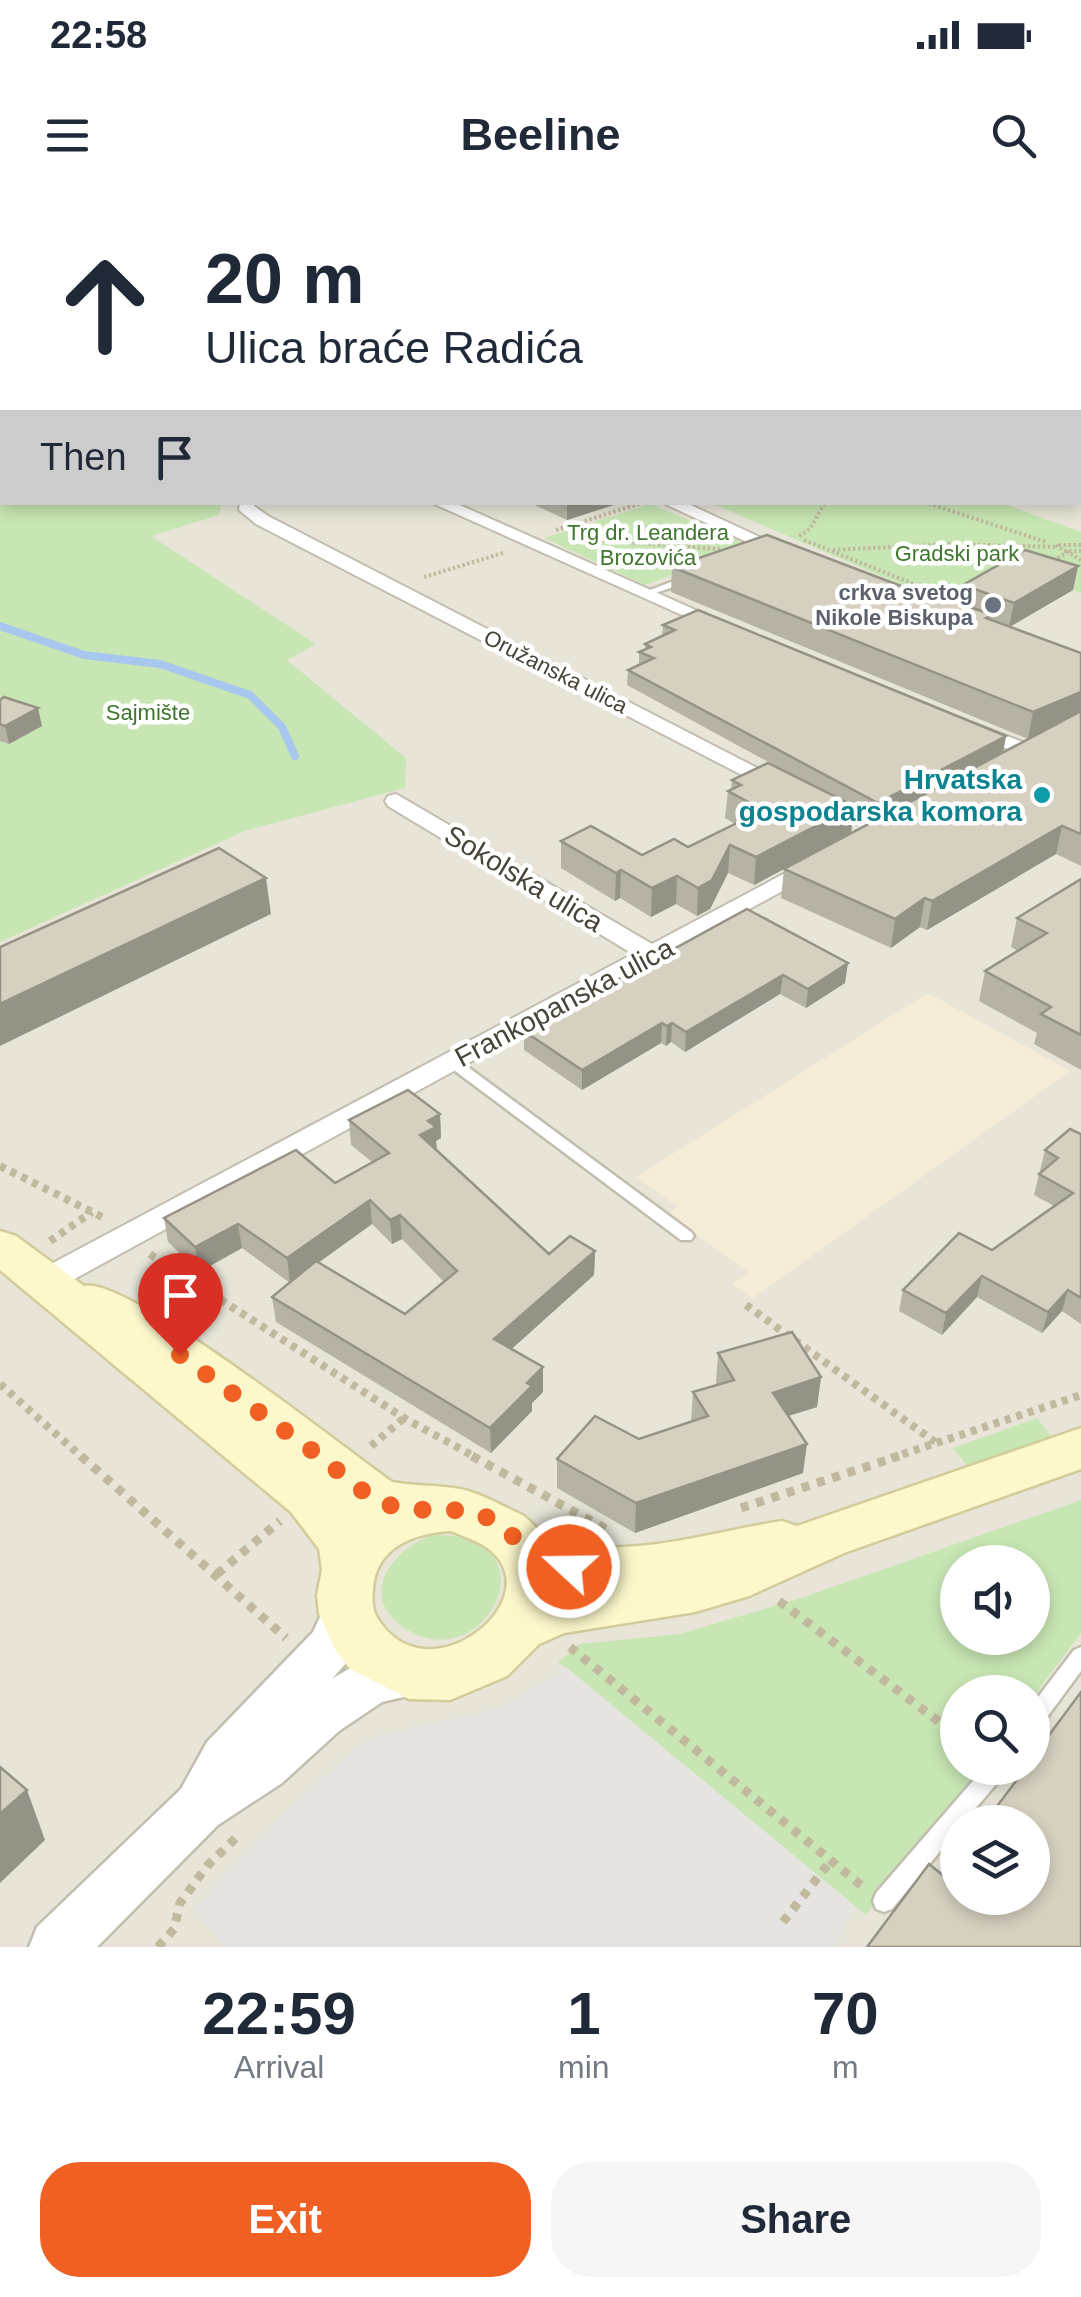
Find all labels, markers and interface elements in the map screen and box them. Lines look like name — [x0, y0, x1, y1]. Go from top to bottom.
text: 22:58 — [50, 14, 147, 56]
icon: menu — [40, 108, 95, 163]
icon: search — [986, 108, 1041, 163]
text: Beeline — [460, 109, 621, 160]
icon: ahead — [40, 240, 170, 370]
text: 20 m — [205, 240, 365, 318]
text: Ulica braće Radića — [205, 322, 583, 373]
icon: arrive — [147, 430, 202, 485]
text: Then — [40, 436, 127, 478]
park label: Trg dr. Leandera Brozovića — [567, 520, 730, 570]
park label: Gradski park — [895, 541, 1020, 566]
place label: crkva svetog Nikole Biskupa — [815, 580, 974, 630]
marker: crkva svetog Nikole Biskupa — [982, 594, 1004, 616]
street label: Oružanska ulica — [480, 624, 632, 719]
park label: Sajmište — [106, 700, 190, 725]
place label: Hrvatska gospodarska komora — [739, 764, 1022, 827]
marker: Hrvatska gospodarska komora — [1031, 784, 1053, 806]
street label: Sokolska ulica — [439, 819, 609, 938]
street label: Frankopanska ulica — [450, 932, 679, 1073]
pin — [138, 1253, 223, 1356]
icon: arrive — [153, 1268, 208, 1323]
position arrow — [517, 1515, 621, 1619]
map controls — [940, 1545, 1050, 1915]
button: sound — [940, 1545, 1050, 1655]
button: search — [940, 1675, 1050, 1785]
button: layers — [940, 1805, 1050, 1915]
text: 22:59 — [202, 1980, 356, 2047]
text: 1 — [567, 1980, 601, 2047]
text: 70 — [812, 1980, 879, 2047]
text: Arrival — [234, 2049, 324, 2085]
text: min — [558, 2049, 610, 2085]
text: m — [832, 2049, 859, 2085]
button: Exit — [40, 2162, 531, 2277]
button: Share — [551, 2162, 1041, 2277]

